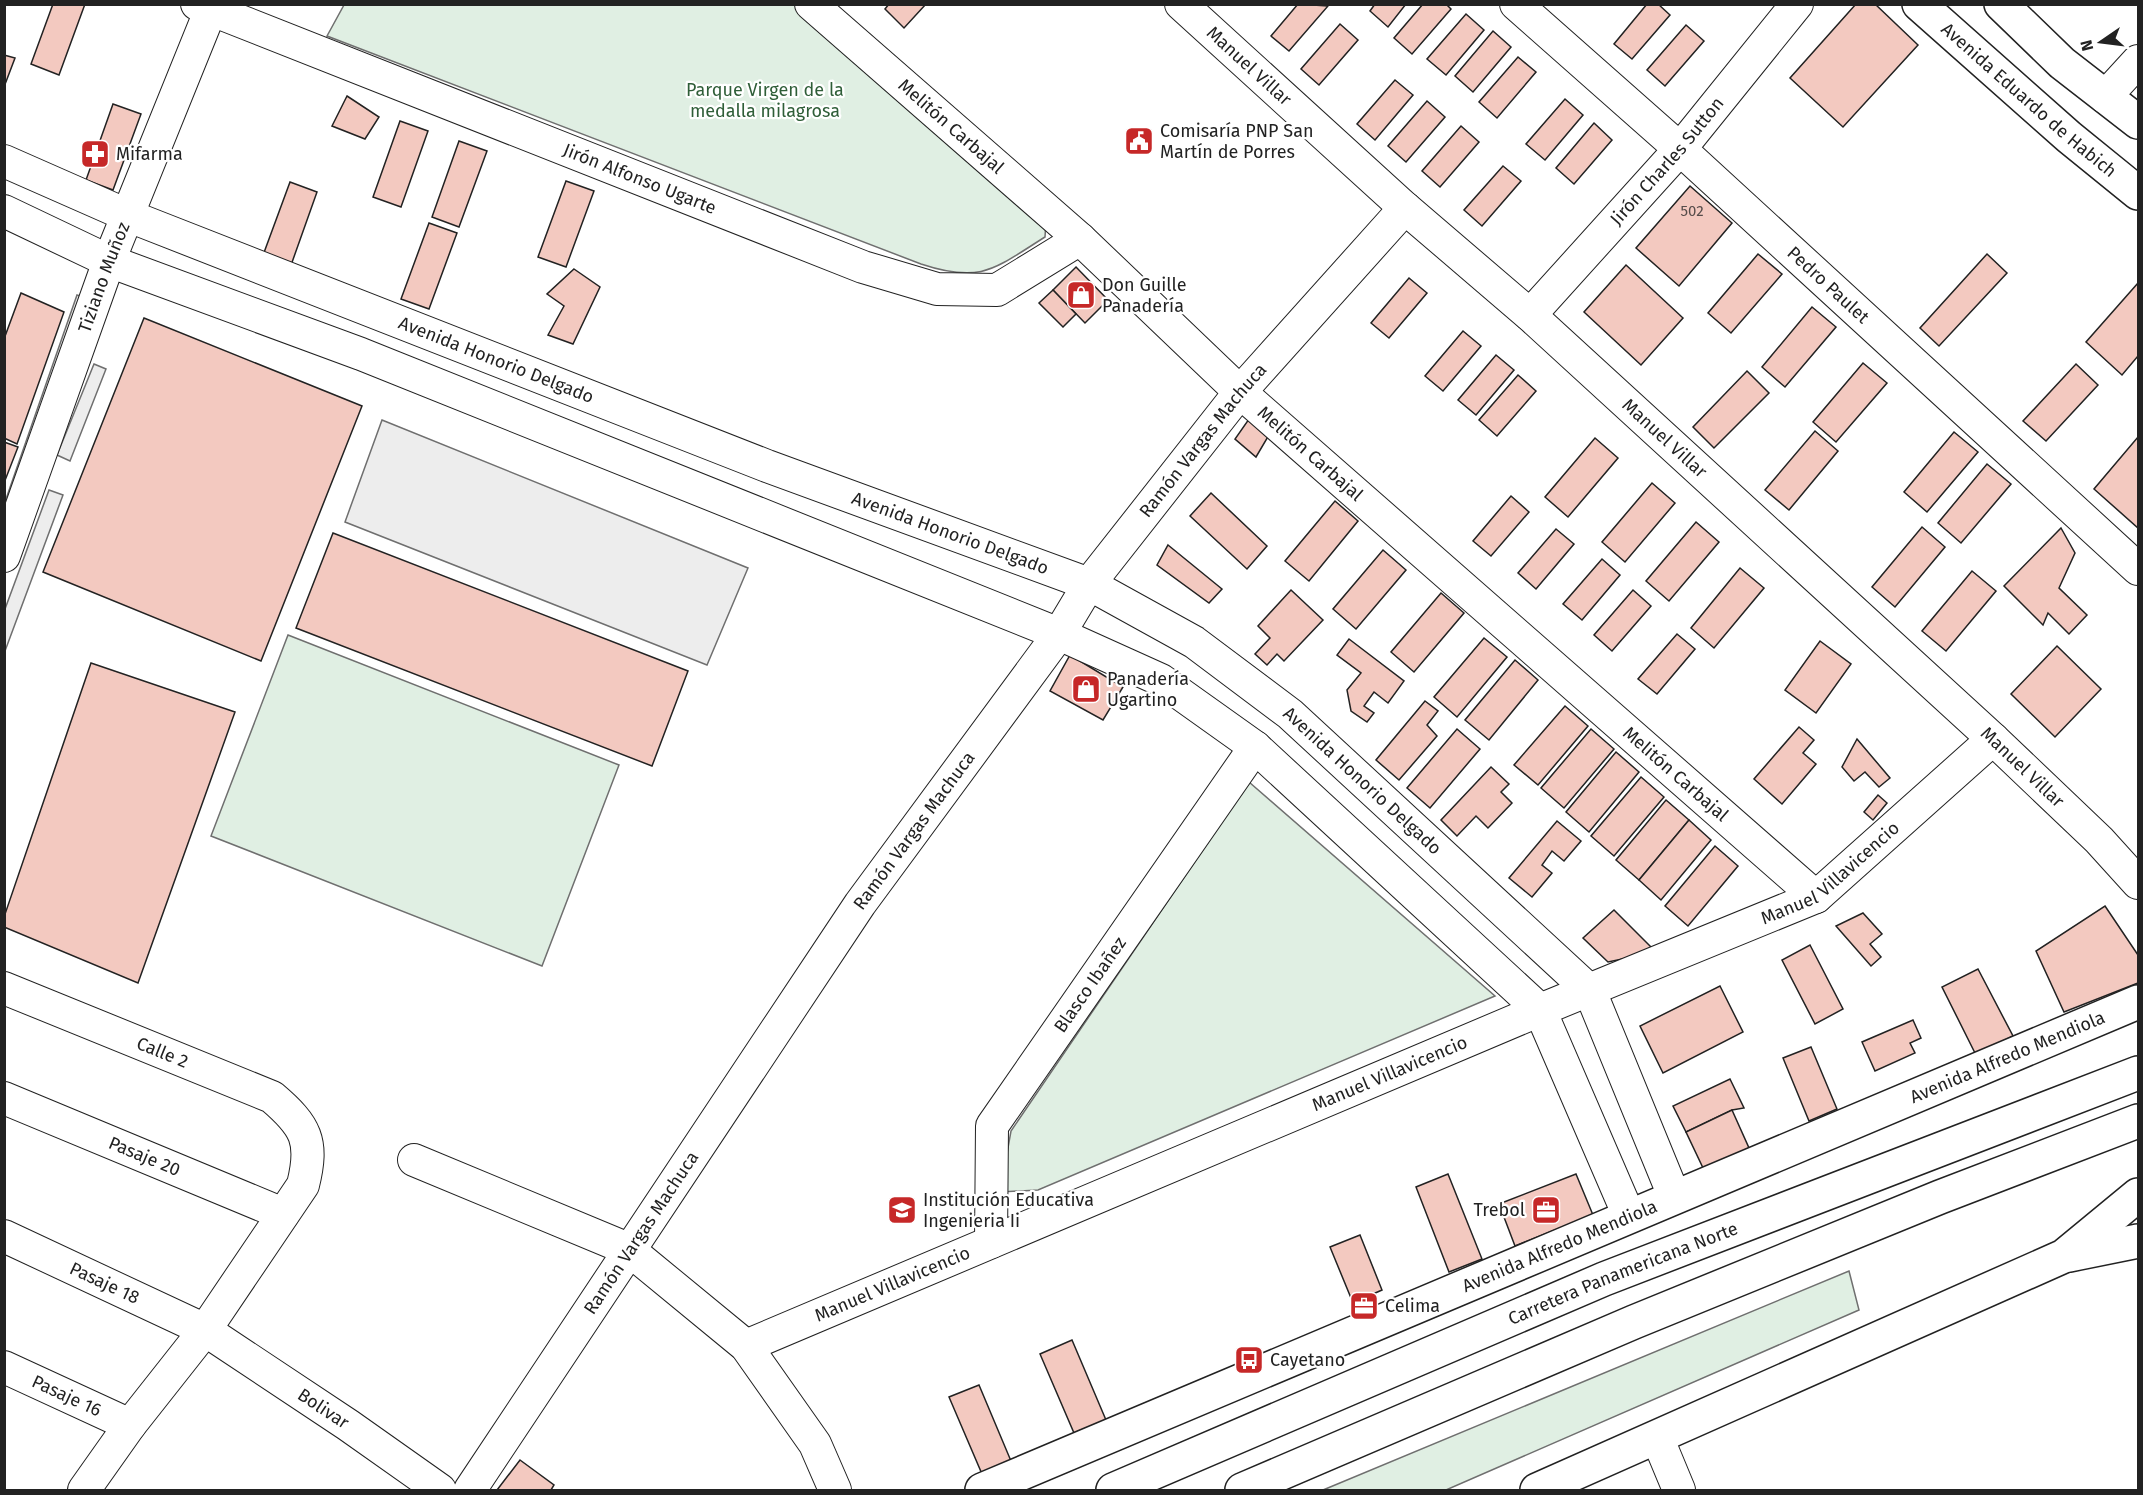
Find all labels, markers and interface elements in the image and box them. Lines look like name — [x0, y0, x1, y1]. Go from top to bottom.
north arrow — [2071, 12, 2131, 72]
street label: Avenida Eduardo de Habich — [1937, 18, 2121, 182]
street label: Manuel Villar — [1202, 22, 1296, 110]
text: N — [2076, 38, 2097, 53]
street label: Melitón Carbajal — [894, 74, 1008, 178]
park label: Parque Virgen de la medalla milagrosa — [686, 79, 844, 122]
street label: Jirón Charles Sutton — [1606, 93, 1728, 230]
place label: Comisaría PNP San Martín de Porres — [1160, 120, 1313, 163]
public building icon: Comisaría PNP San Martín de Porres — [1123, 125, 1155, 157]
pharmacy icon: Mifarma — [79, 138, 111, 170]
street label: Jirón Alfonso Ugarte — [560, 139, 720, 219]
place label: Mifarma — [116, 143, 183, 165]
house number: 502 — [1680, 202, 1704, 220]
street label: Tiziano Muñoz — [73, 219, 135, 336]
street label: Pedro Paulet — [1783, 242, 1874, 328]
place label: Don Guille Panadería — [1102, 274, 1187, 317]
shop icon: Don Guille Panadería — [1065, 279, 1097, 311]
street label: Avenida Honorio Delgado — [395, 312, 597, 408]
street label: Ramón Vargas Machuca — [1135, 359, 1271, 522]
street label: Manuel Villar — [1618, 394, 1712, 483]
street label: Melitón Carbajal — [1253, 401, 1368, 506]
street label: Avenida Honorio Delgado — [849, 487, 1052, 579]
place label: Panadería Ugartino — [1107, 668, 1189, 711]
shop icon: Panadería Ugartino — [1070, 673, 1102, 705]
street label: Avenida Honorio Delgado — [1279, 702, 1446, 859]
street label: Melitón Carbajal — [1618, 722, 1733, 826]
street label: Manuel Villar — [1976, 722, 2069, 812]
street label: Ramón Vargas Machuca — [848, 747, 980, 914]
street label: Manuel Villavicencio — [1758, 817, 1904, 929]
street label: Blasco Ibañez — [1049, 933, 1131, 1037]
street label: Avenida Alfredo Mendiola — [1907, 1006, 2108, 1108]
street label: Manuel Villavicencio — [1309, 1031, 1471, 1116]
street label: Calle 2 — [133, 1032, 191, 1073]
street label: Pasaje 20 — [105, 1132, 183, 1181]
street label: Ramón Vargas Machuca — [579, 1147, 703, 1318]
place label: Institución Educativa Ingenieria Ii — [923, 1189, 1094, 1232]
school or university icon: Institución Educativa Ingenieria Ii — [886, 1194, 918, 1226]
office icon: Trebol — [1530, 1194, 1562, 1226]
street label: Avenida Alfredo Mendiola — [1459, 1195, 1660, 1297]
place label: Trebol — [1474, 1199, 1525, 1221]
street label: Carretera Panamericana Norte — [1505, 1217, 1741, 1330]
street label: Manuel Villavicencio — [811, 1241, 973, 1327]
street label: Pasaje 18 — [66, 1257, 143, 1309]
office icon: Celima — [1348, 1290, 1380, 1322]
place label: Celima — [1385, 1295, 1440, 1317]
bus stop icon: Cayetano — [1233, 1344, 1265, 1376]
place label: Cayetano — [1270, 1349, 1345, 1371]
street label: Pasaje 16 — [28, 1370, 105, 1421]
street label: Bolivar — [293, 1384, 353, 1434]

